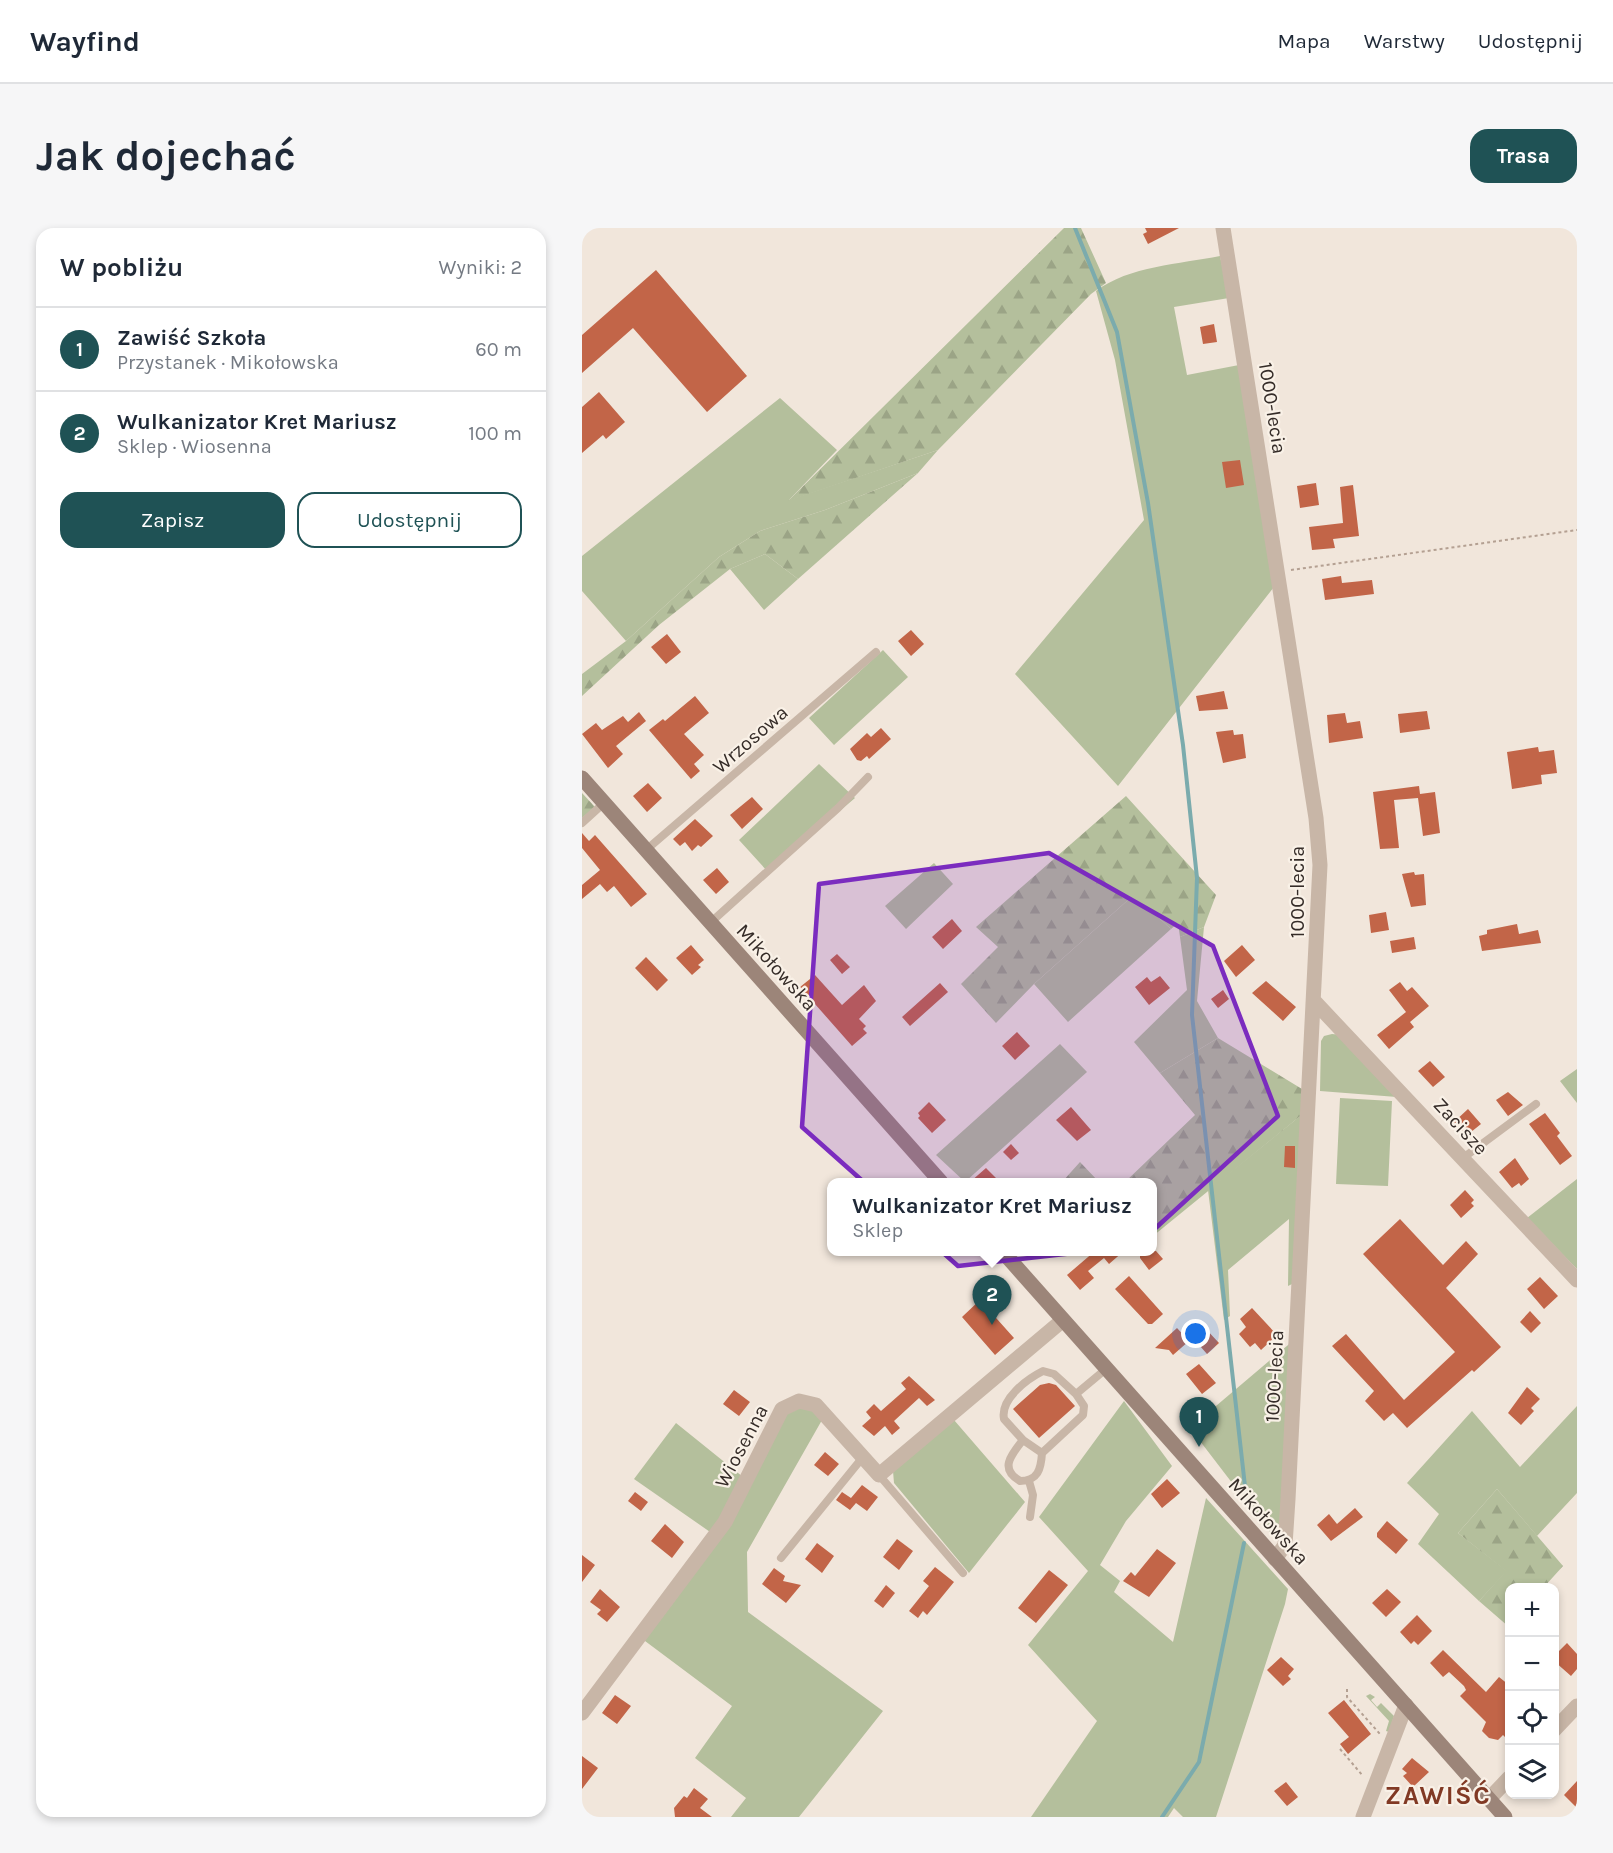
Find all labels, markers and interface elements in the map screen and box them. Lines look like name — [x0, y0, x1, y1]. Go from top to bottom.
text: Wayfind — [30, 25, 140, 58]
text: Mapa — [1277, 29, 1331, 53]
text: Warstwy — [1364, 29, 1445, 53]
text: Udostępnij — [1478, 29, 1583, 53]
button: Trasa — [1470, 129, 1577, 183]
text: Jak dojechać — [36, 131, 296, 181]
text: W pobliżu — [60, 252, 183, 283]
text: Wyniki: 2 — [439, 256, 522, 279]
text: Zawiść Szkoła — [117, 325, 266, 351]
text: 1 — [76, 338, 83, 361]
text: 60 m — [475, 338, 522, 361]
text: Przystanek · Mikołowska — [117, 351, 339, 374]
street label: 1000-lecia — [1254, 361, 1291, 455]
text: Wulkanizator Kret Mariusz — [117, 409, 397, 435]
text: 2 — [73, 422, 86, 445]
text: 100 m — [468, 422, 522, 445]
text: Sklep · Wiosenna — [117, 435, 272, 458]
button: Zapisz — [60, 492, 285, 548]
button: Udostępnij — [297, 492, 522, 548]
street label: Wrzosowa — [708, 701, 793, 778]
street label: 1000-lecia — [1286, 846, 1309, 938]
street label: Mikołowska — [732, 919, 822, 1016]
street label: Zacisze — [1429, 1093, 1493, 1160]
popup — [827, 1178, 1157, 1256]
text: Wulkanizator Kret Mariusz — [852, 1193, 1132, 1219]
text: Sklep — [852, 1219, 903, 1242]
pin: 2 — [972, 1276, 1012, 1325]
your location — [1181, 1319, 1210, 1348]
street label: 1000-lecia — [1261, 1329, 1288, 1423]
pin: 1 — [1180, 1398, 1218, 1447]
street label: Wiosenna — [710, 1401, 773, 1492]
street label: Mikołowska — [1224, 1473, 1314, 1570]
map controls — [1505, 1583, 1559, 1799]
button: + — [1505, 1583, 1559, 1637]
button: − — [1505, 1637, 1559, 1691]
button: locate — [1505, 1691, 1559, 1745]
button: layers — [1505, 1745, 1559, 1799]
district label: ZAWIŚĆ — [1385, 1779, 1491, 1811]

